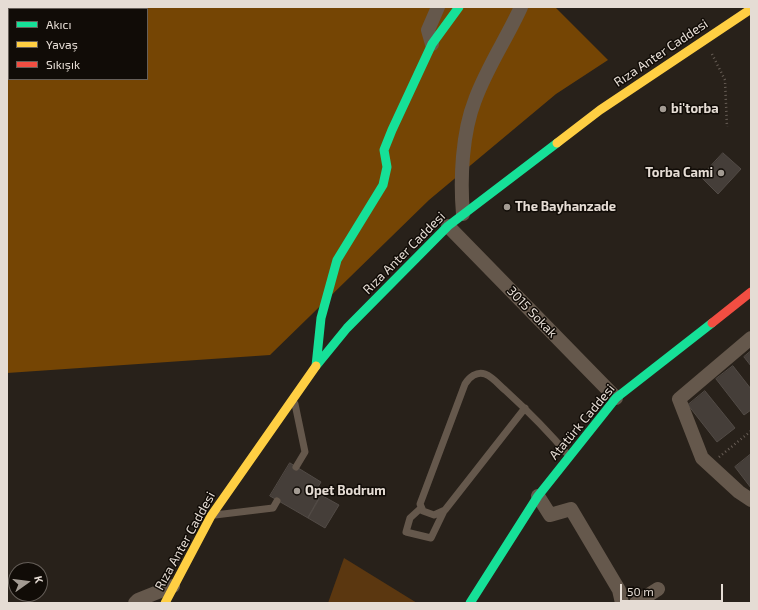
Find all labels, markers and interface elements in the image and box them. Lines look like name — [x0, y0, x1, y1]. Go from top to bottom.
legend — [8, 8, 148, 80]
street label: Rıza Anter Caddesi — [611, 16, 711, 90]
text: Akıcı — [46, 17, 71, 31]
text: Yavaş — [46, 37, 78, 51]
text: Sıkışık — [46, 57, 80, 71]
place label: bi'torba — [671, 101, 719, 117]
marker: bi'torba — [658, 104, 668, 114]
place label: Torba Cami — [645, 165, 713, 181]
marker: Torba Cami — [716, 168, 726, 178]
place label: The Bayhanzade — [515, 199, 616, 215]
marker: The Bayhanzade — [502, 202, 512, 212]
street label: Rıza Anter Caddesi — [360, 209, 448, 297]
street label: 3015 Sokak — [504, 283, 560, 341]
street label: Atatürk Caddesi — [546, 381, 618, 463]
place label: Opet Bodrum — [305, 483, 386, 499]
marker: Opet Bodrum — [292, 486, 302, 496]
street label: Rıza Anter Caddesi — [152, 489, 218, 593]
north arrow — [8, 562, 48, 602]
text: K — [32, 574, 46, 584]
scale bar — [622, 576, 725, 602]
text: 50 m — [627, 584, 654, 598]

